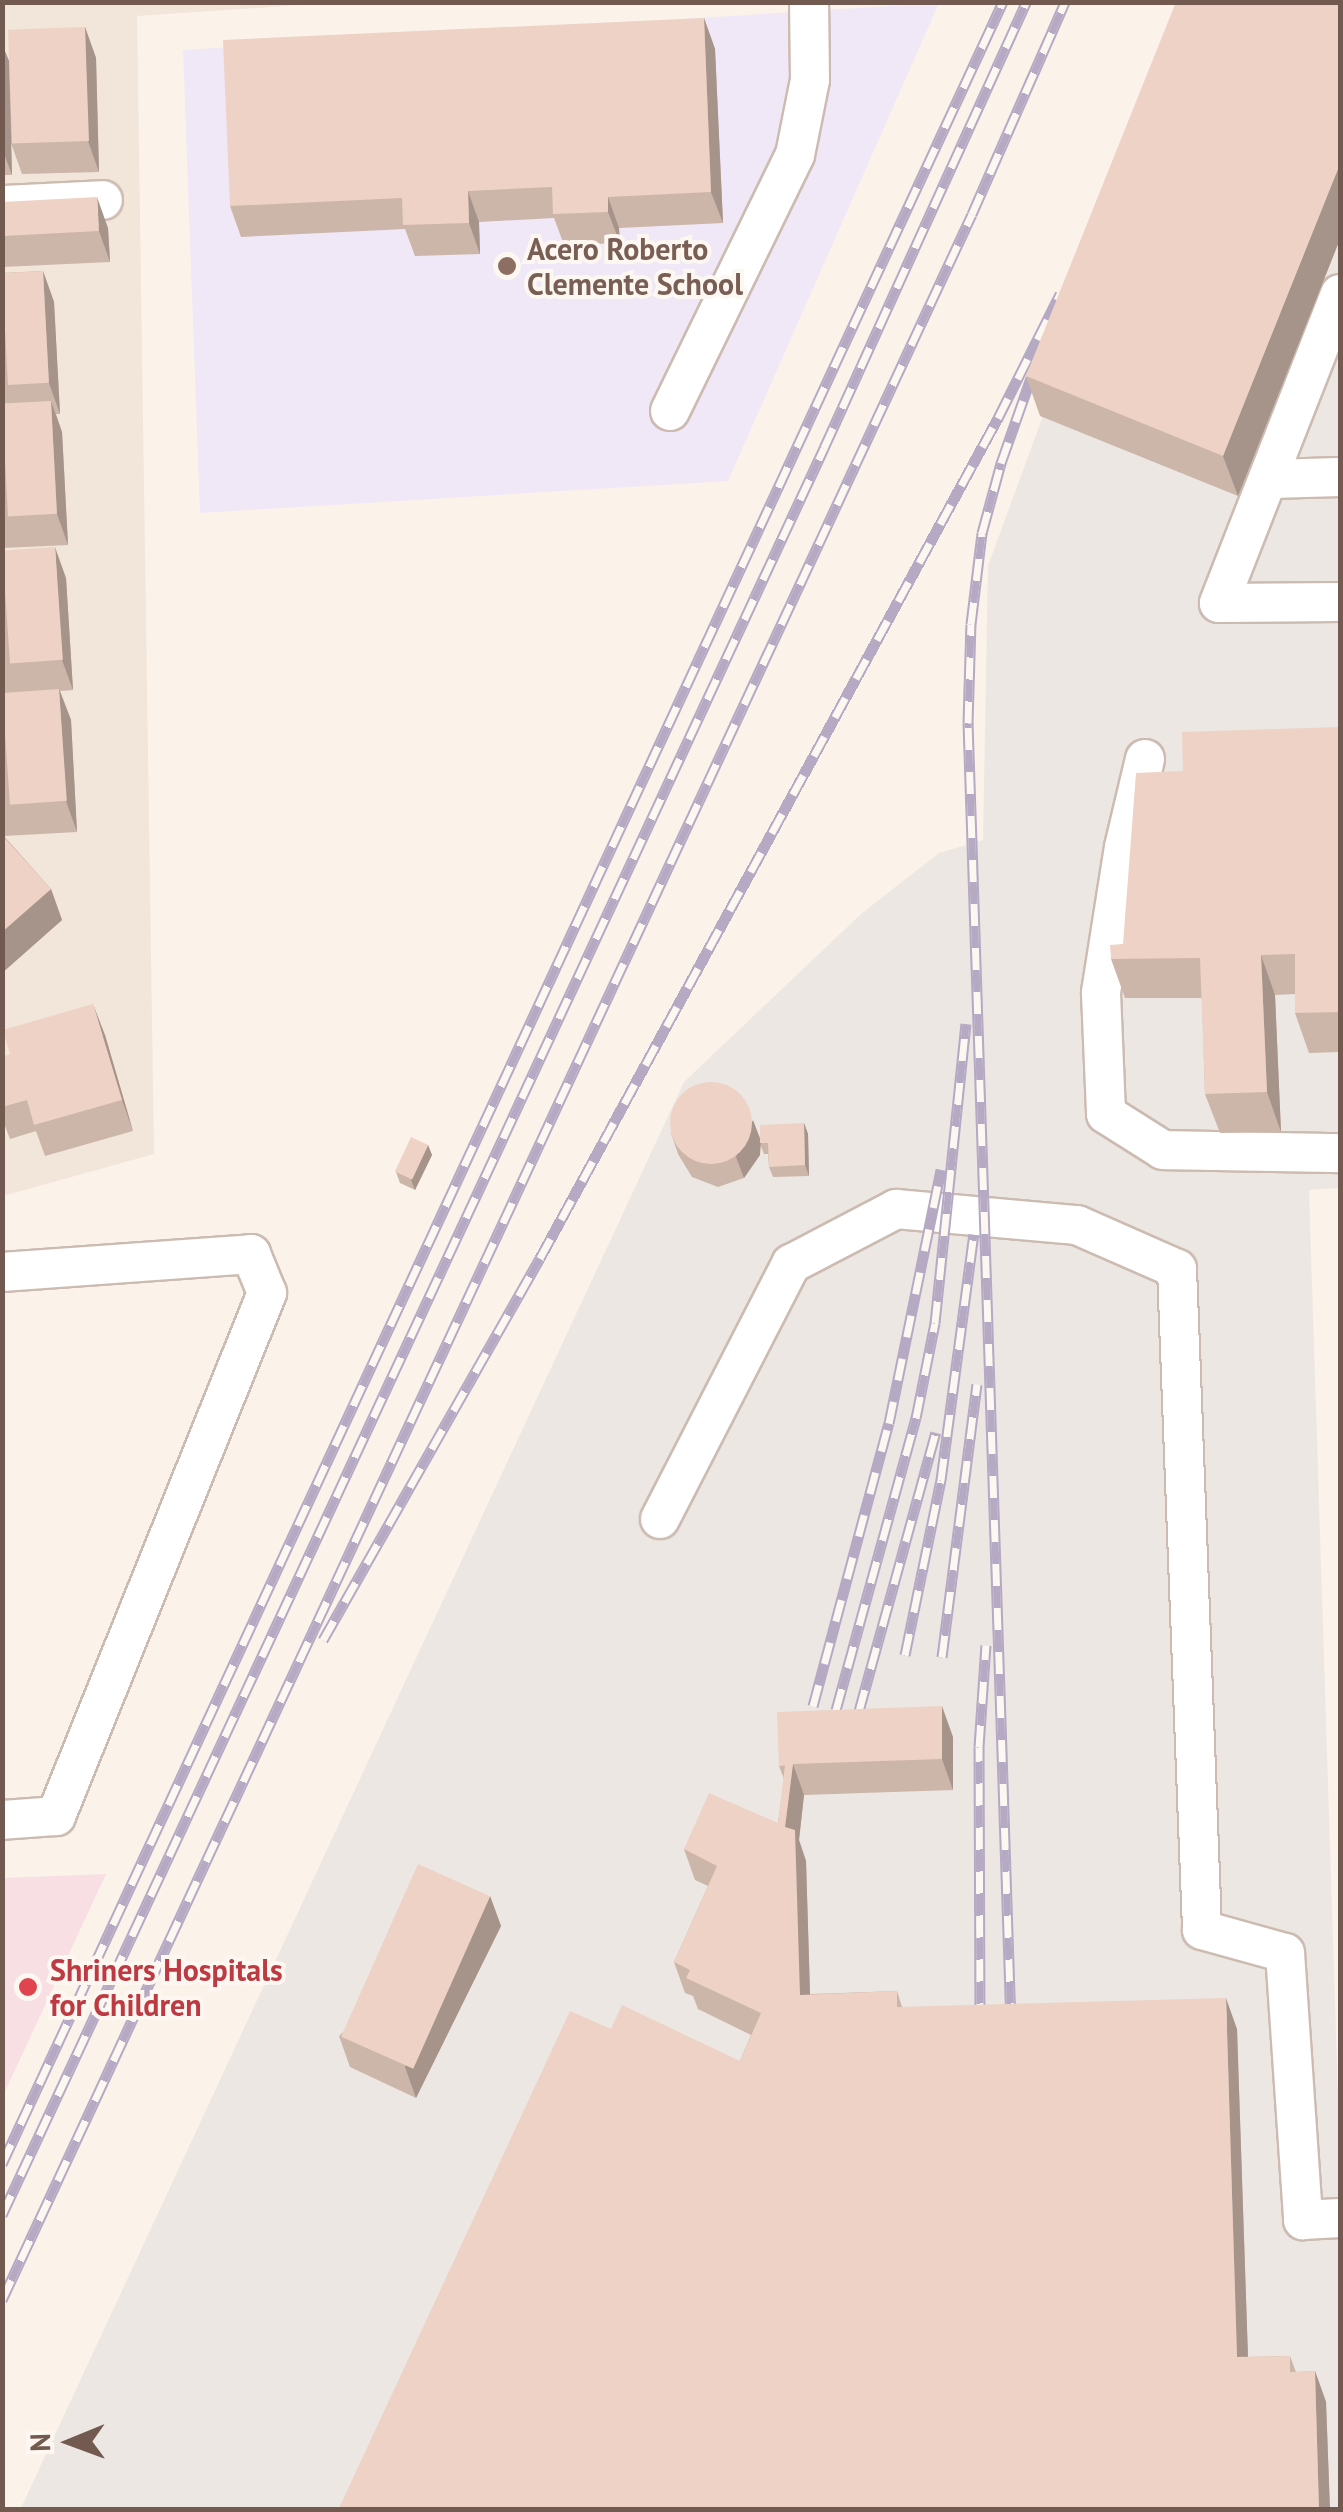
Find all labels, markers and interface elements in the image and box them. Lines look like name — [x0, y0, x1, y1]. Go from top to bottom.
place label: Acero Roberto Clemente School — [527, 231, 743, 302]
marker: Acero Roberto Clemente School — [496, 255, 518, 277]
place label: Shriners Hospitals for Children — [50, 1952, 283, 2022]
marker: Shriners Hospitals for Children — [15, 1974, 41, 2000]
north arrow — [20, 2392, 120, 2492]
text: N — [21, 2433, 58, 2452]

